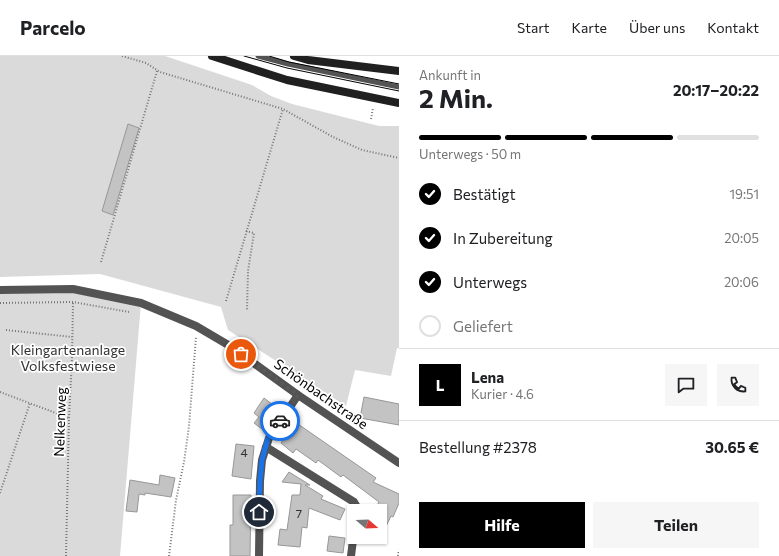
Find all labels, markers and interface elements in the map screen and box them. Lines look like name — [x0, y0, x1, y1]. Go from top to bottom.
text: Parcelo — [20, 16, 86, 39]
text: Start — [517, 19, 550, 36]
text: Karte — [572, 19, 607, 36]
text: Über uns — [629, 19, 685, 36]
text: Kontakt — [707, 19, 759, 36]
text: Ankunft in — [419, 67, 481, 83]
text: 20:17–20:22 — [673, 81, 759, 99]
text: 2 Min. — [419, 82, 493, 113]
text: Unterwegs · 50 m — [419, 146, 521, 162]
icon: check — [419, 183, 441, 205]
text: Bestätigt — [453, 185, 516, 203]
text: 19:51 — [729, 186, 759, 202]
icon: check — [419, 227, 441, 249]
text: In Zubereitung — [453, 229, 553, 247]
text: 20:05 — [724, 230, 759, 246]
icon: check — [419, 271, 441, 293]
text: Unterwegs — [453, 273, 527, 291]
text: 20:06 — [724, 274, 759, 290]
text: Geliefert — [453, 317, 513, 335]
pin — [224, 337, 258, 371]
park label: Kleingartenanlage Volksfestwiese — [11, 341, 125, 374]
icon: bag — [230, 343, 252, 365]
street label: Schönbachstraße — [271, 355, 372, 432]
button: chat — [665, 364, 707, 406]
button: phone — [717, 364, 759, 406]
text: Lena — [471, 368, 504, 386]
text: L — [436, 376, 444, 394]
street label: Nelkenweg — [50, 386, 69, 457]
text: Kurier · 4.6 — [471, 386, 534, 402]
courier — [260, 401, 300, 441]
icon: car — [269, 410, 291, 432]
text: Bestellung #2378 — [419, 438, 537, 456]
text: 30.65 € — [705, 438, 759, 456]
house number: 4 — [240, 445, 248, 459]
pin — [242, 495, 276, 529]
icon: home — [248, 501, 270, 523]
button: Hilfe — [419, 502, 585, 548]
button: Teilen — [593, 502, 759, 548]
north arrow — [347, 504, 387, 544]
map controls — [347, 504, 387, 544]
house number: 7 — [296, 506, 302, 520]

